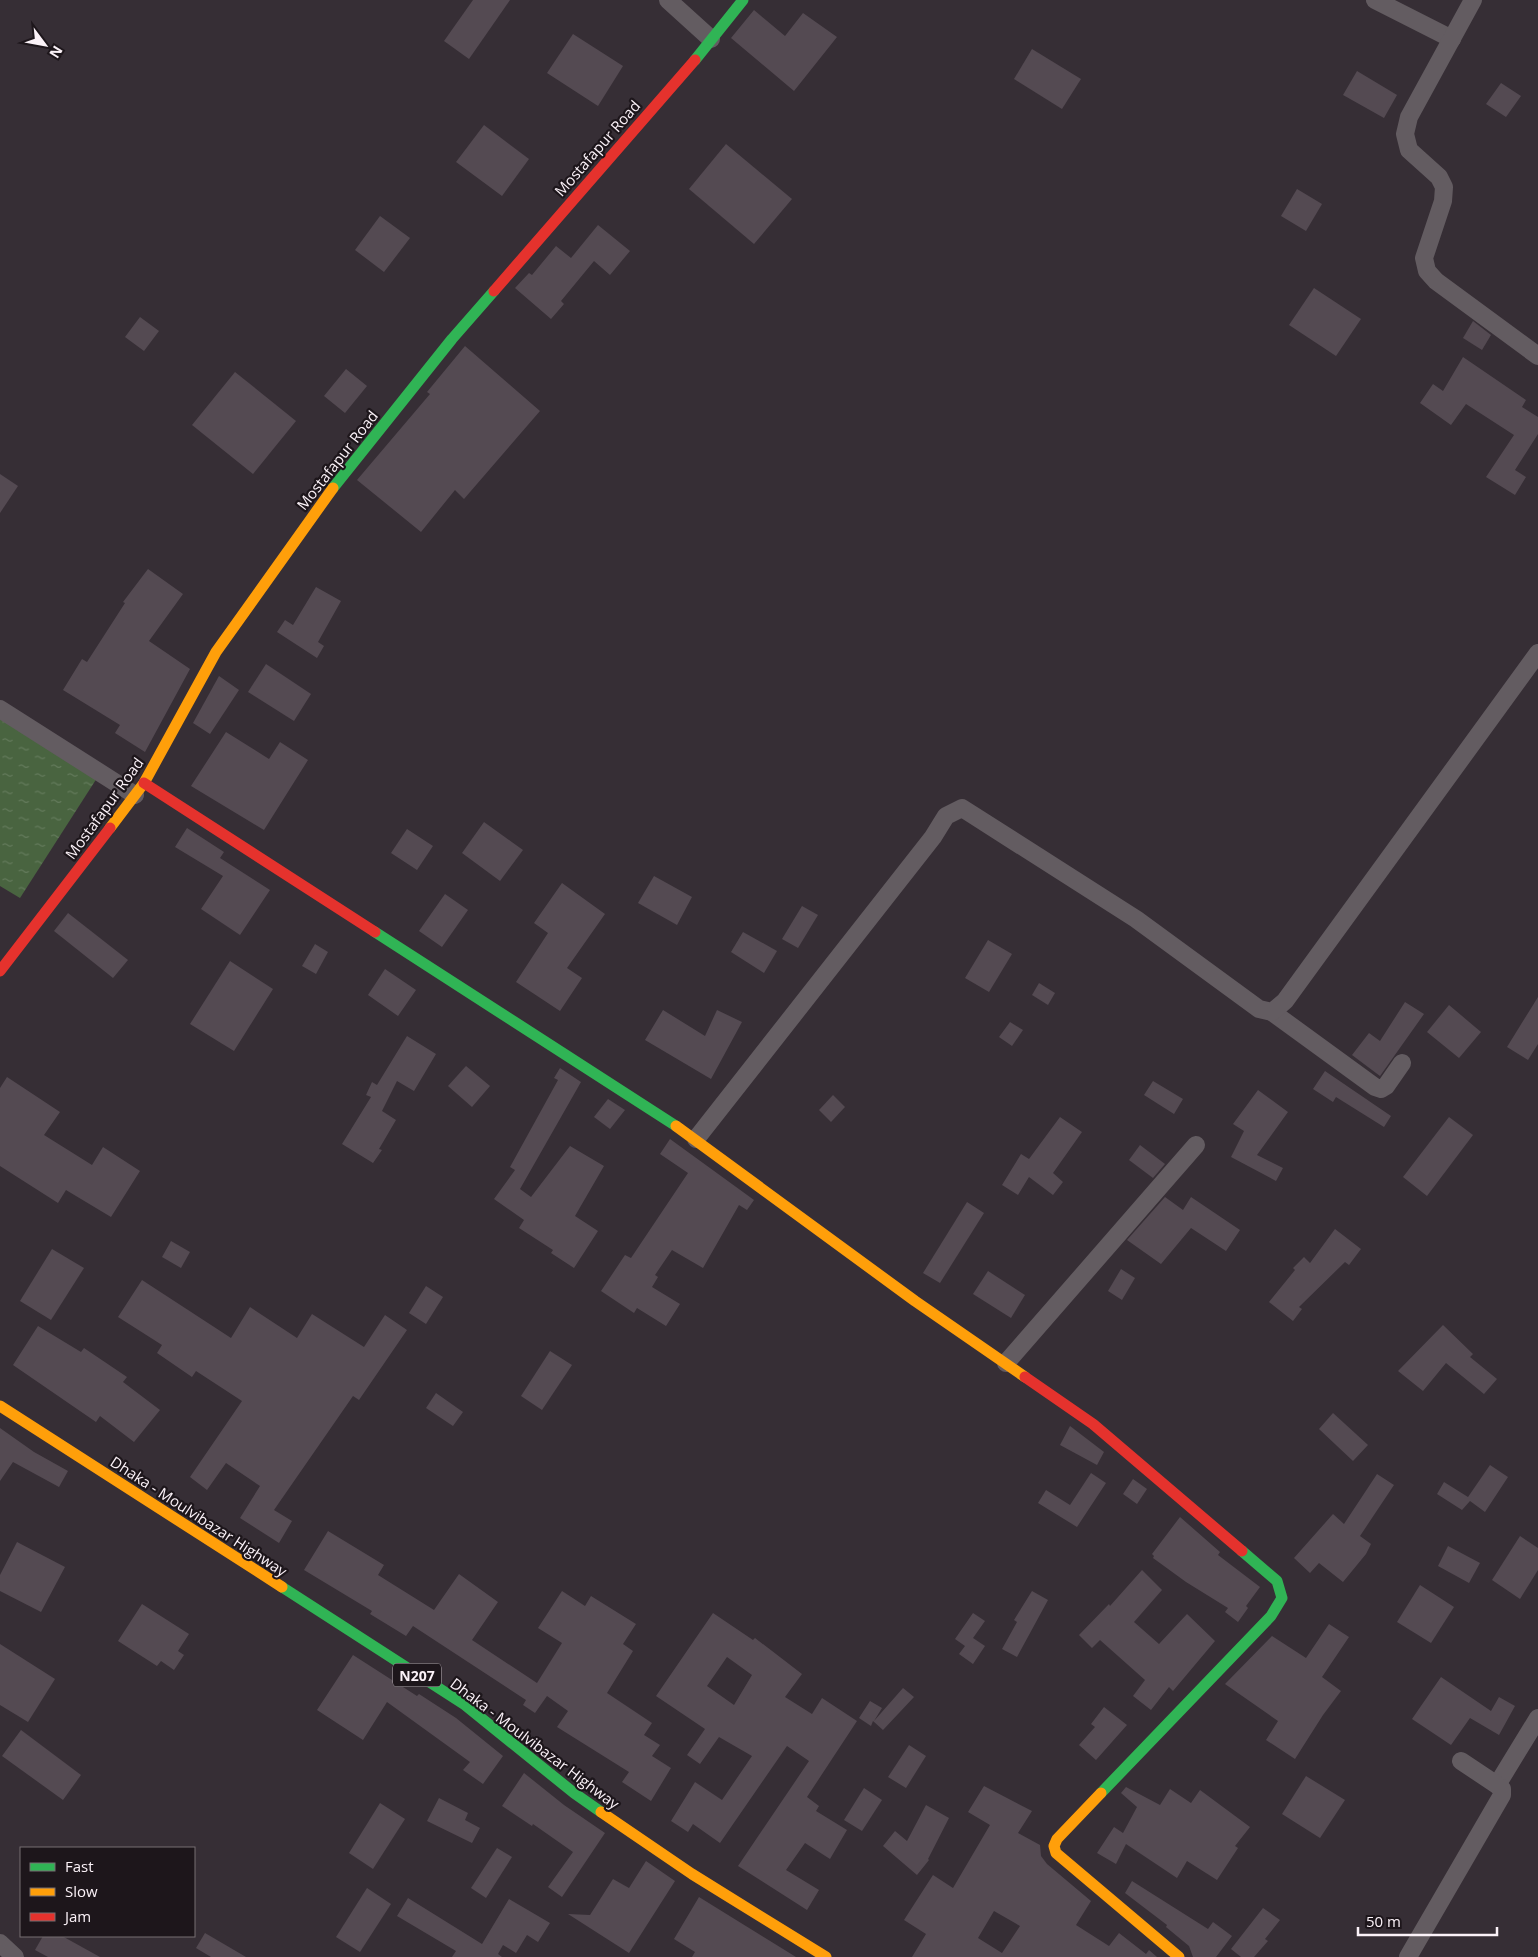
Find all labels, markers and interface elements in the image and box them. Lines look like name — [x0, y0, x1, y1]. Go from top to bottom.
north arrow — [20, 20, 70, 70]
text: N — [45, 42, 68, 62]
street label: Mostafapur Road — [550, 96, 644, 200]
street label: Mostafapur Road — [292, 406, 382, 514]
street label: Mostafapur Road — [60, 753, 148, 863]
street label: Dhaka - Moulvibazar Highway — [107, 1451, 291, 1581]
road number: N207 — [393, 1664, 441, 1686]
street label: Dhaka - Moulvibazar Highway — [446, 1673, 624, 1813]
legend — [20, 1847, 195, 1937]
text: Fast — [65, 1856, 94, 1876]
text: Slow — [65, 1881, 98, 1901]
scale bar — [1358, 1904, 1497, 1936]
text: Jam — [63, 1906, 91, 1926]
text: 50 m — [1366, 1911, 1401, 1931]

